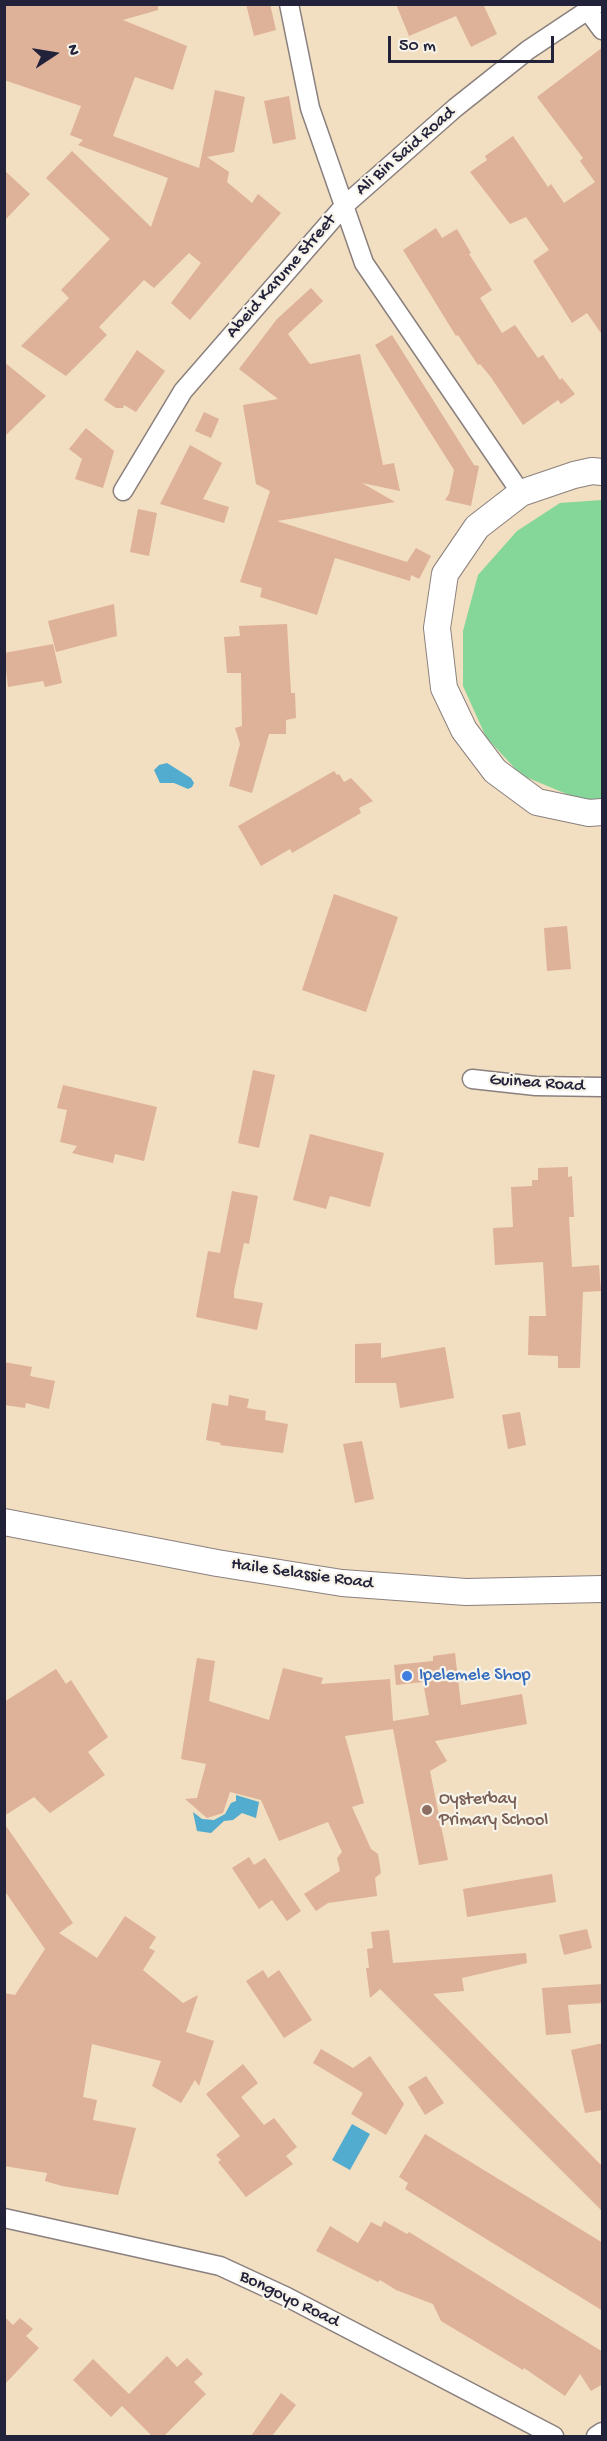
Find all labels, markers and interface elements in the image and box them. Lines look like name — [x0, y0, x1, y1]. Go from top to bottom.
north arrow — [24, 24, 84, 84]
scale bar — [391, 24, 558, 62]
text: 50 m — [399, 36, 436, 57]
text: N — [62, 43, 82, 57]
street label: Ali Bin Said Road — [352, 103, 460, 201]
street label: Abeid Karume Street — [222, 211, 342, 343]
street label: Guinea Road — [489, 1070, 585, 1098]
street label: Haile Selassie Road — [230, 1554, 374, 1596]
place label: Ipelemele Shop — [419, 1665, 531, 1687]
marker: Ipelemele Shop — [400, 1669, 414, 1683]
place label: Oysterbay Primary School — [439, 1789, 548, 1832]
marker: Oysterbay Primary School — [420, 1803, 434, 1817]
street label: Bongoyo Road — [236, 2267, 342, 2333]

